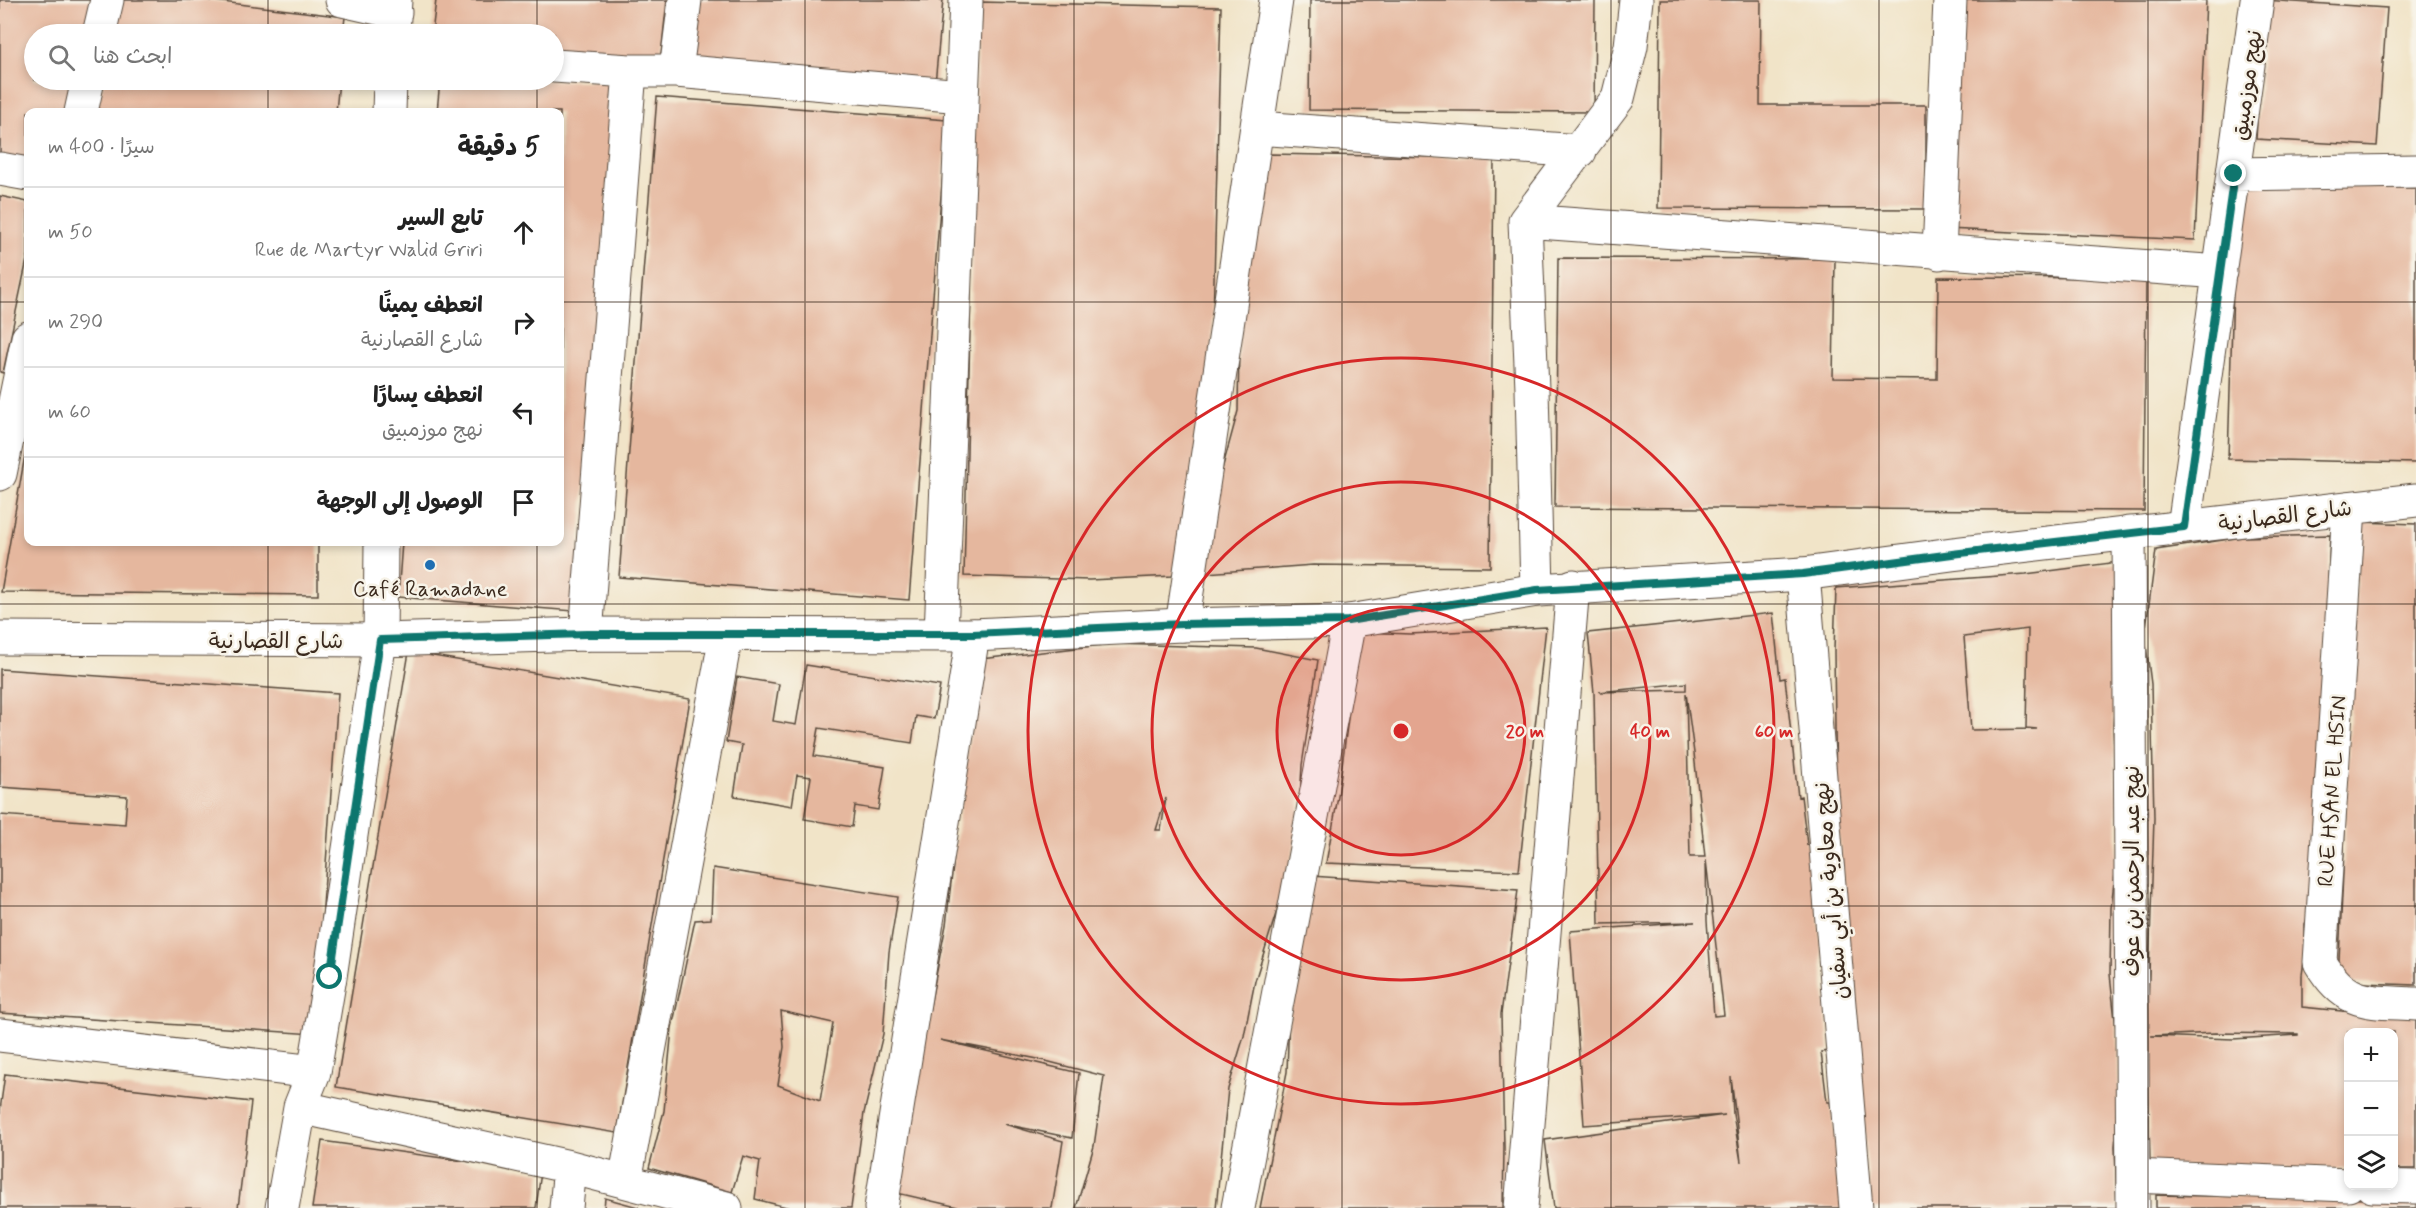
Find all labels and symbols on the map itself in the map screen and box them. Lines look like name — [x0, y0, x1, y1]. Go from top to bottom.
street label: نهج موزمبيق — [2226, 28, 2270, 142]
route end — [2220, 160, 2246, 186]
street label: شارع القصارنية — [2217, 495, 2354, 539]
marker: Café Ramadane — [423, 558, 437, 572]
place label: Café Ramadane — [353, 576, 508, 604]
street label: شارع القصارنية — [209, 628, 343, 656]
street label: RUE HSAN EL HSIN — [2312, 695, 2354, 888]
text: 20 m — [1506, 720, 1544, 744]
text: 40 m — [1630, 720, 1670, 744]
text: 60 m — [1755, 720, 1793, 744]
centre of rings — [1391, 721, 1411, 741]
street label: نهج عبد الرحمن بن عوف — [2119, 765, 2147, 977]
street label: نهج معاوية بن أبي سفيان — [1808, 781, 1859, 1001]
route start — [316, 963, 342, 989]

